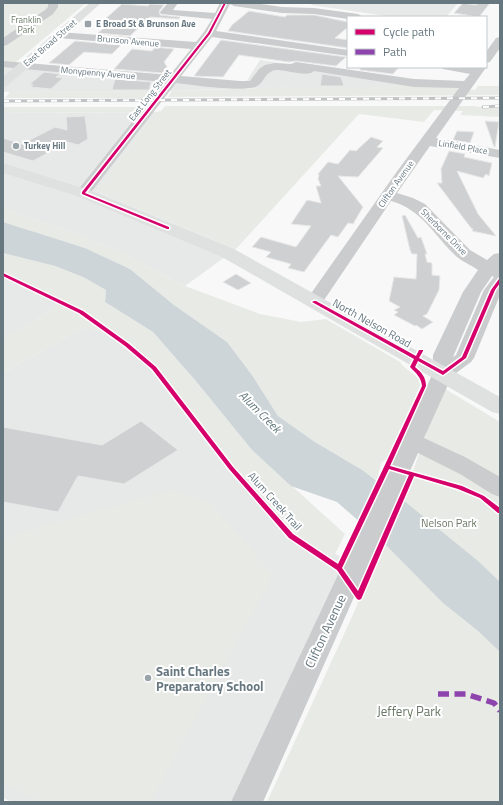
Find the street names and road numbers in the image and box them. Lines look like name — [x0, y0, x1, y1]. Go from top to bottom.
street label: East Broad Street — [20, 15, 80, 69]
street label: Brunson Avenue — [97, 31, 160, 50]
street label: Monypenny Avenue — [60, 63, 136, 82]
street label: East Long Street — [125, 65, 174, 123]
street label: Linfield Place — [437, 136, 489, 157]
street label: Clifton Avenue — [375, 157, 417, 210]
street label: Sherborne Drive — [418, 205, 471, 258]
street label: North Nelson Road — [330, 295, 414, 351]
street label: Alum Creek Trail — [244, 468, 306, 534]
street label: Clifton Avenue — [299, 591, 351, 671]

